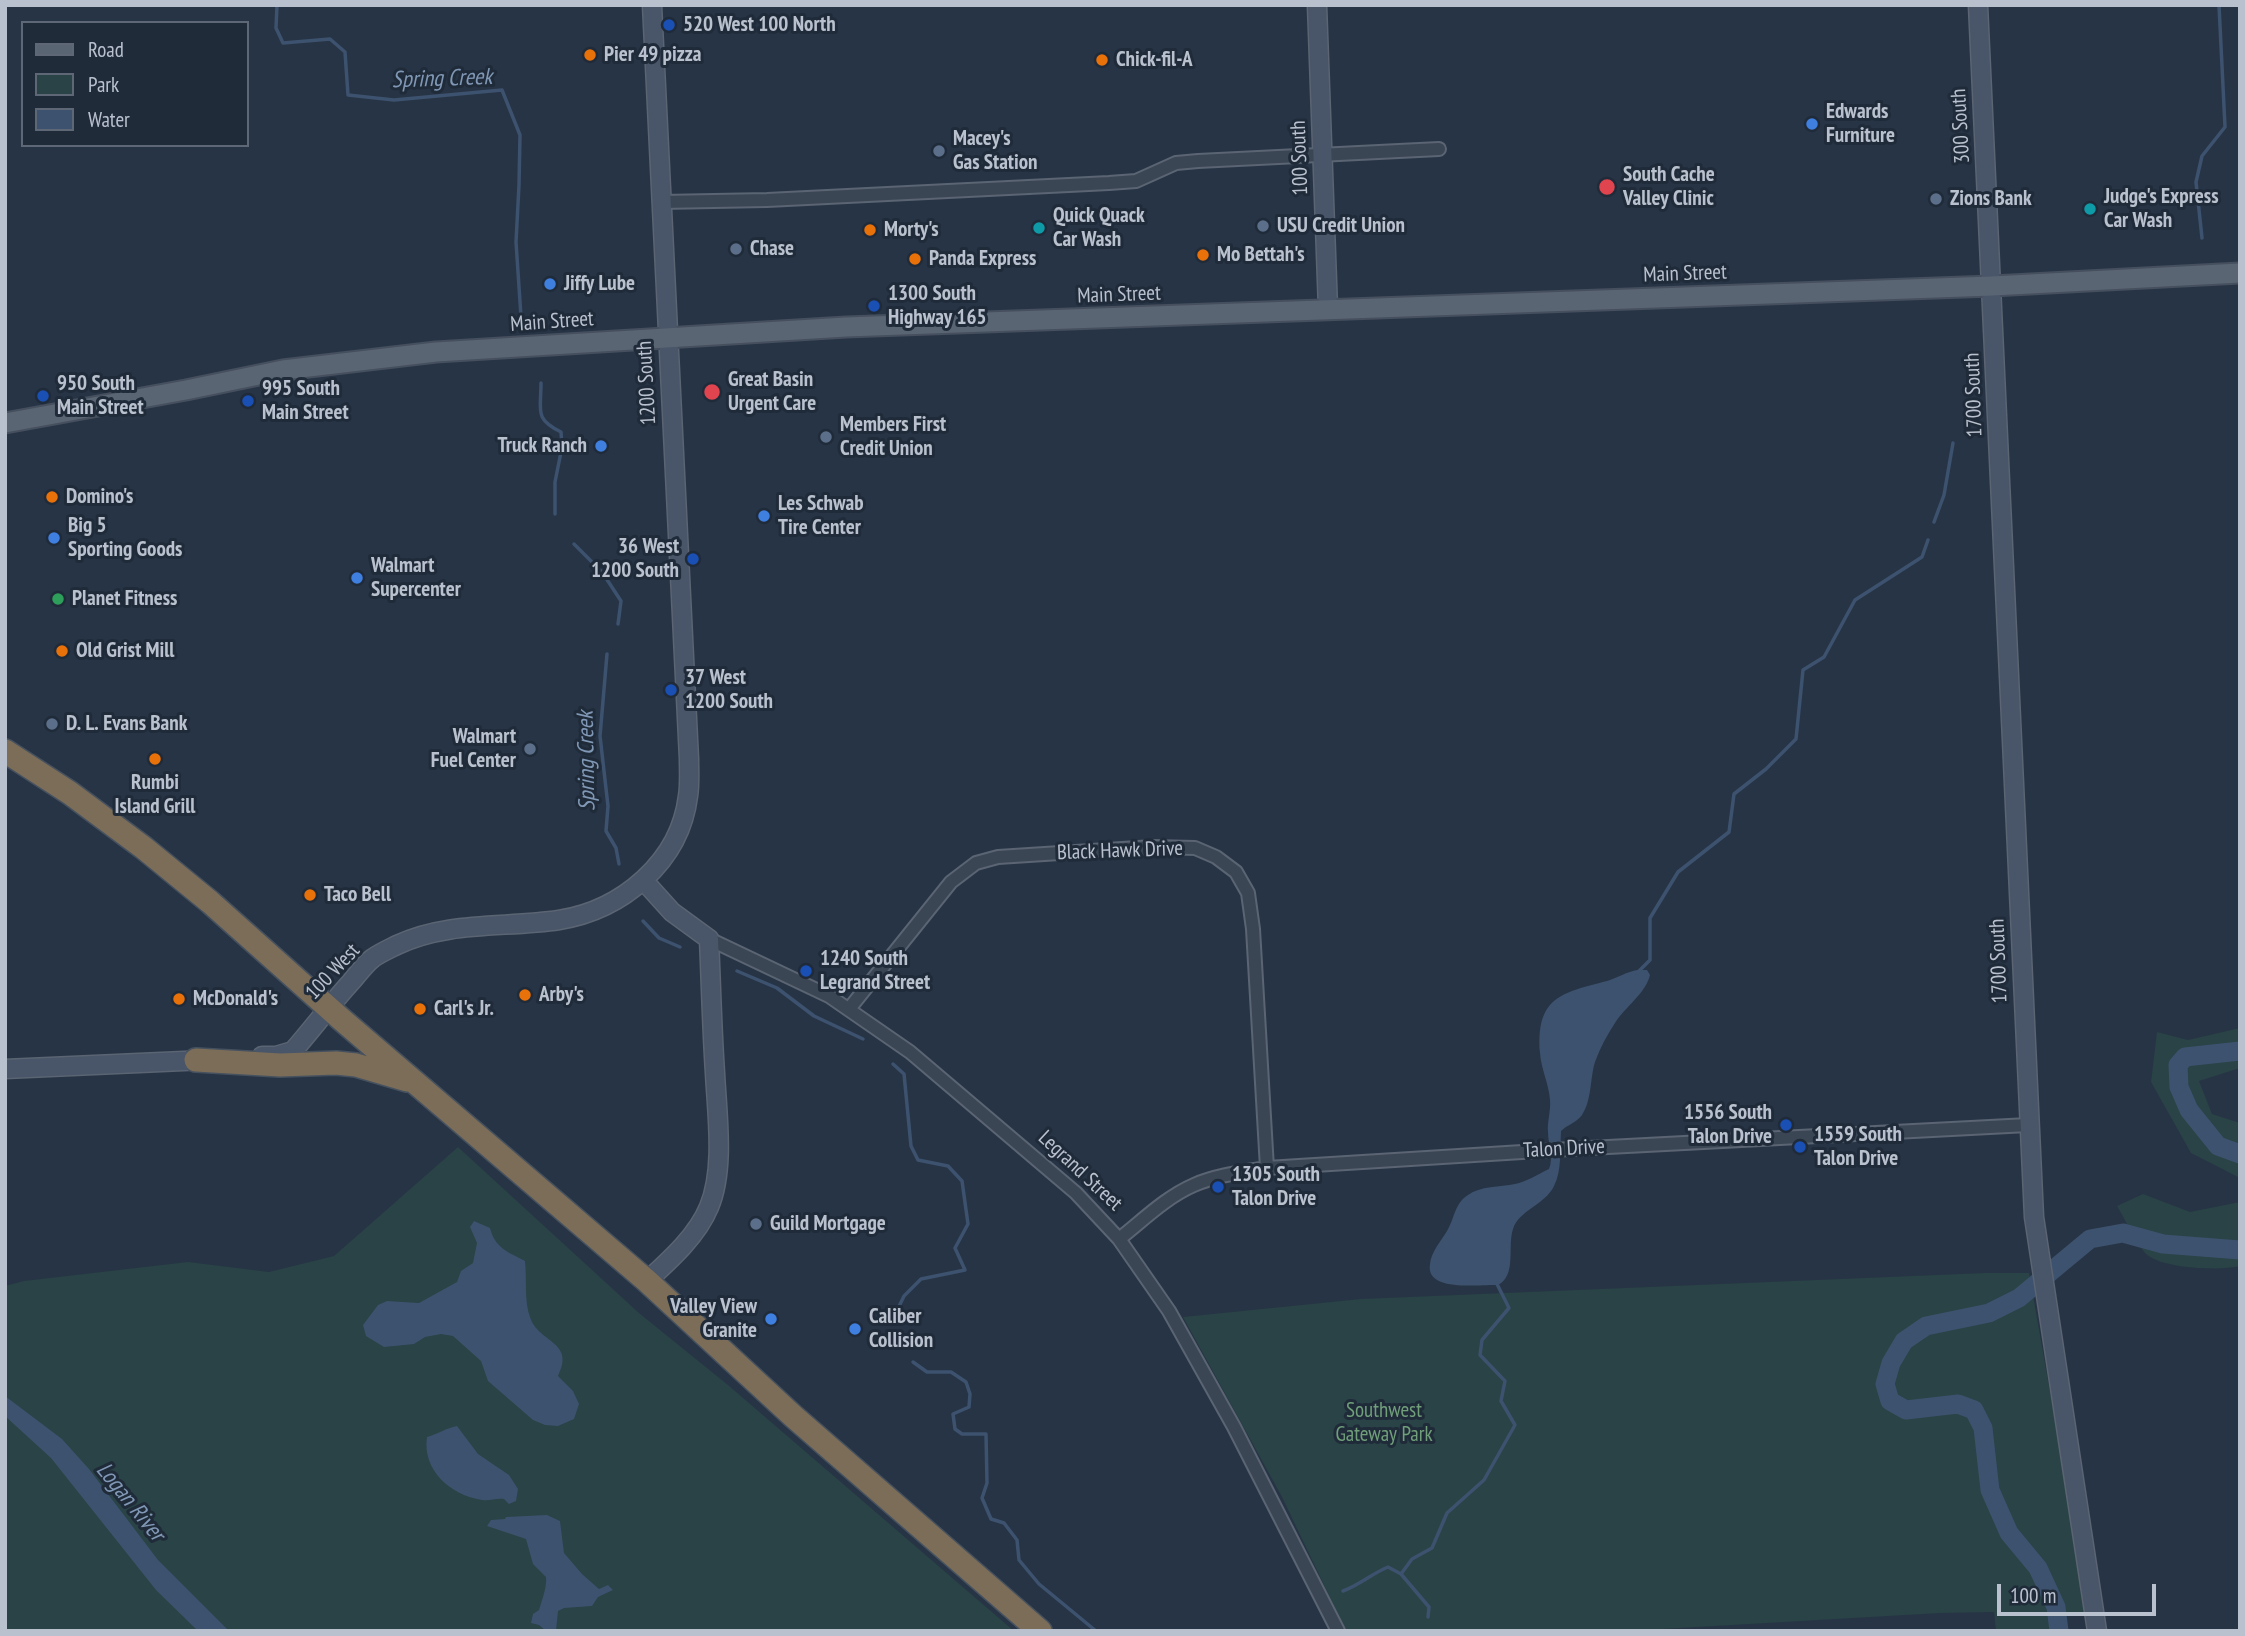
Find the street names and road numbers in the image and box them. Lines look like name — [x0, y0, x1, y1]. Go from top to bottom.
street label: 300 South — [1946, 88, 1976, 164]
street label: 100 South — [1286, 120, 1314, 196]
street label: Main Street — [1643, 260, 1727, 288]
street label: Main Street — [1077, 281, 1161, 309]
street label: Main Street — [509, 307, 595, 337]
street label: 1200 South — [632, 340, 662, 426]
street label: 1700 South — [1960, 352, 1988, 438]
street label: Black Hawk Drive — [1057, 836, 1183, 866]
street label: 1700 South — [1985, 918, 2013, 1004]
street label: 100 West — [301, 939, 365, 1005]
street label: Legrand Street — [1033, 1126, 1127, 1216]
street label: Talon Drive — [1522, 1134, 1606, 1164]

